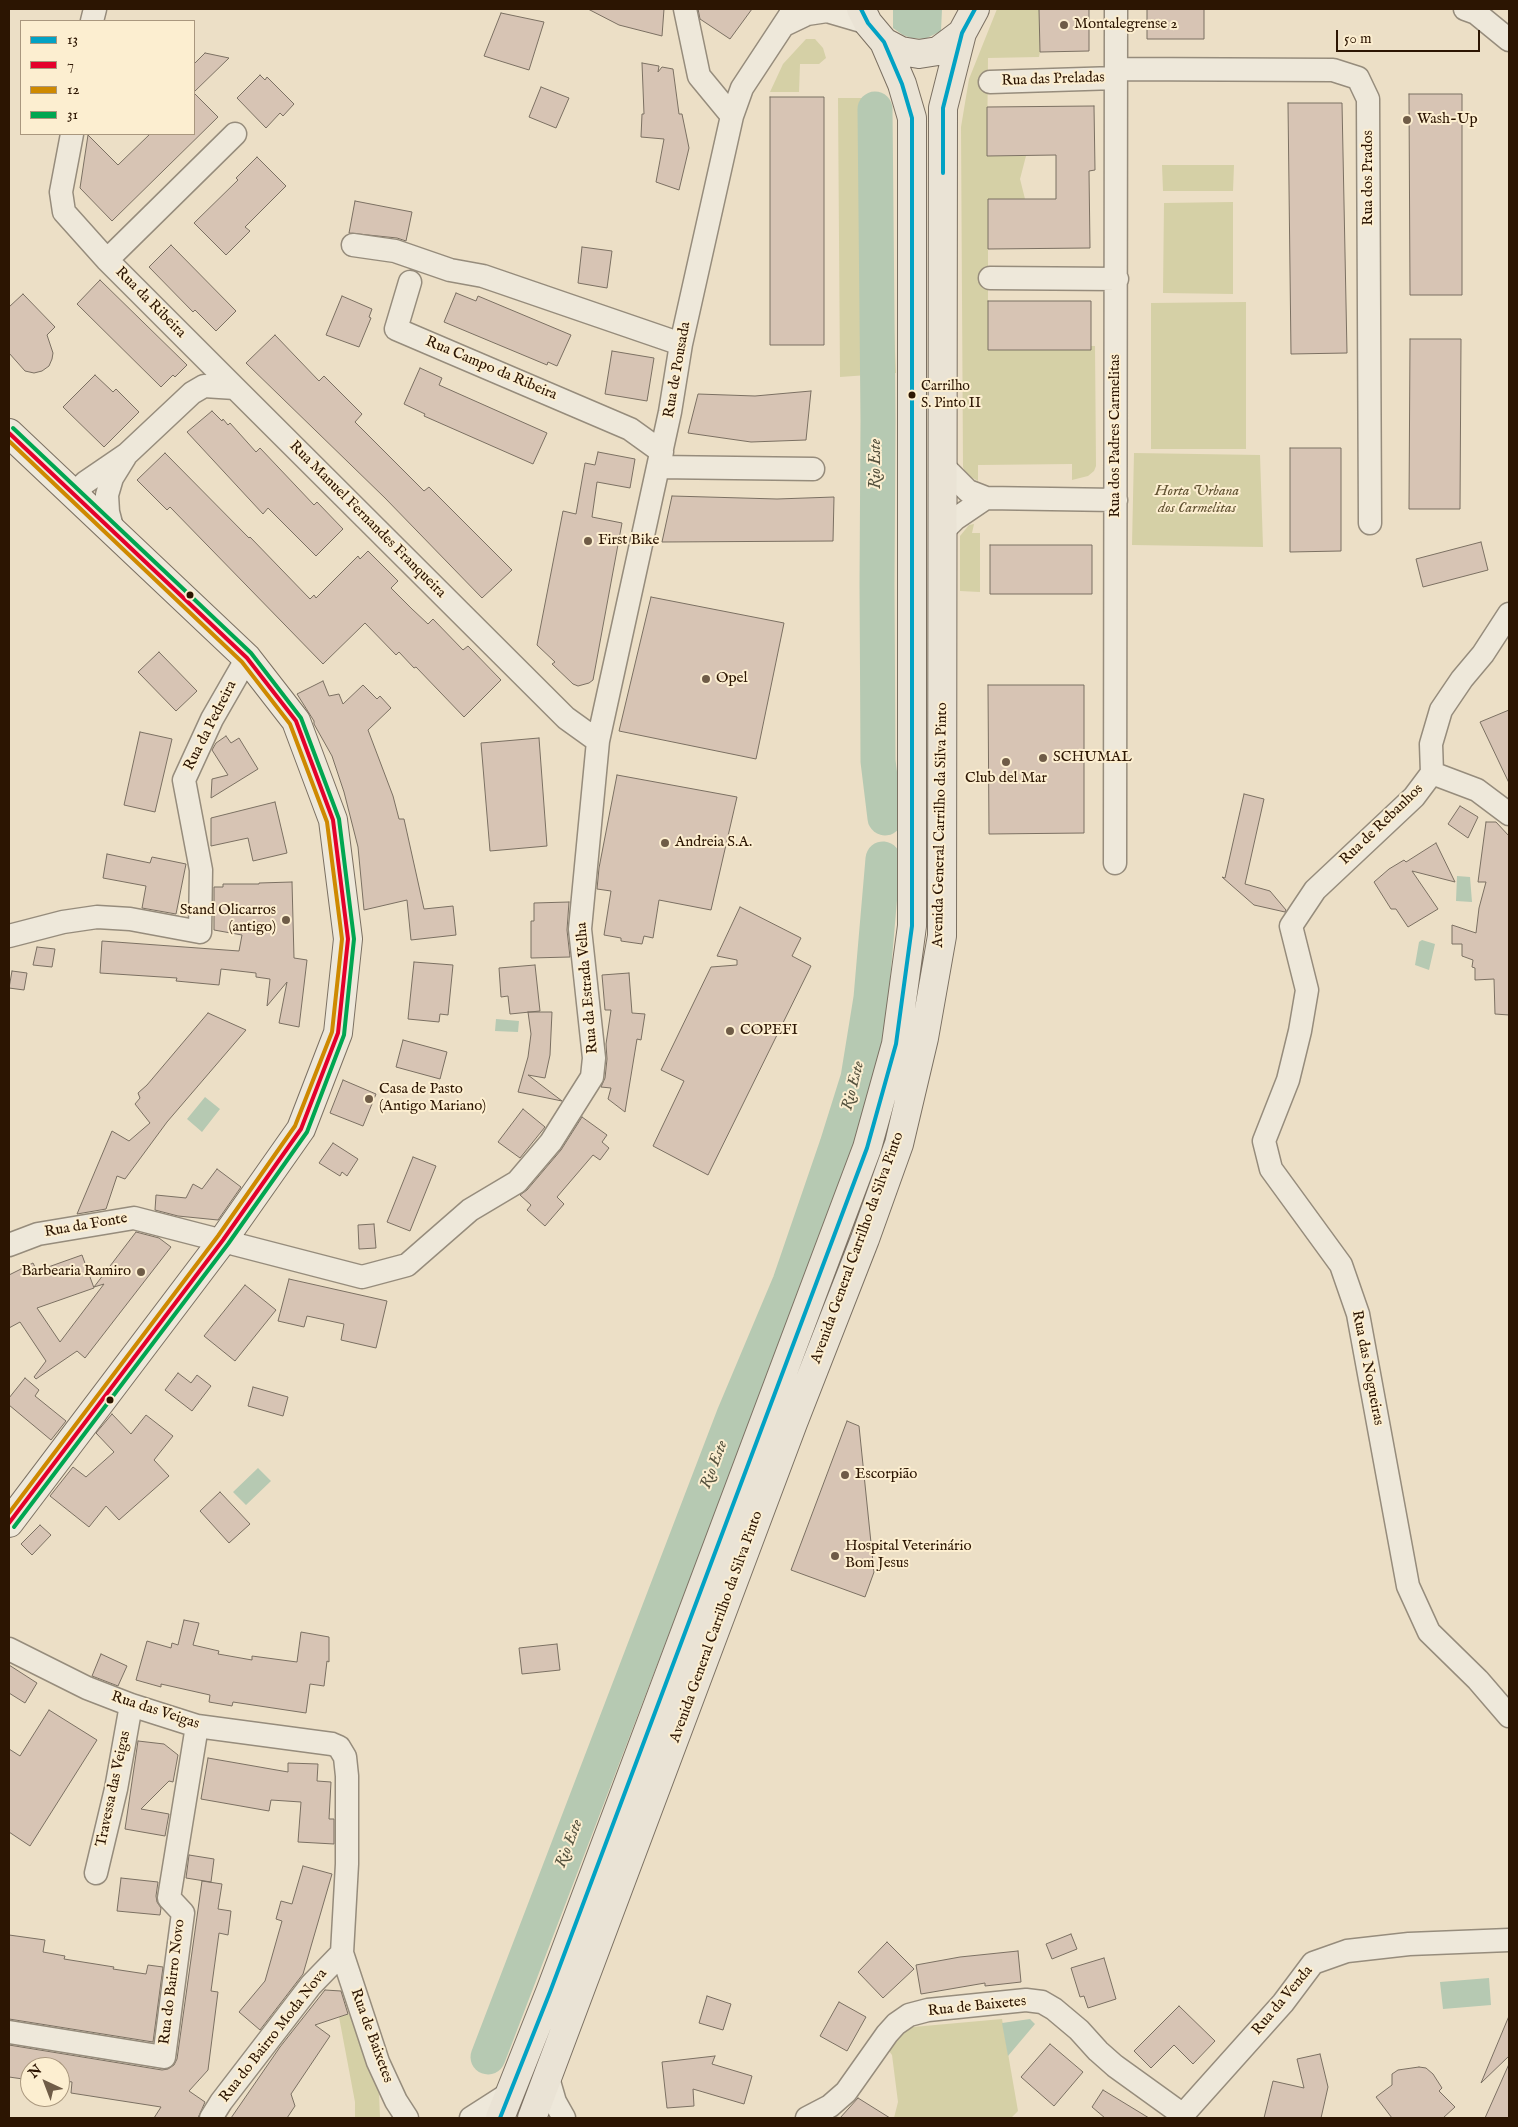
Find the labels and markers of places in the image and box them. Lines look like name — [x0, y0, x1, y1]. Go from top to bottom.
place label: Montalegrense 2 — [1074, 16, 1177, 34]
marker: Montalegrense 2 — [1058, 19, 1070, 31]
place label: Wash-Up — [1417, 111, 1478, 129]
marker: Wash-Up — [1401, 114, 1413, 126]
place label: Carrilho S. Pinto II — [921, 379, 981, 412]
marker: Carrilho S. Pinto II — [907, 390, 917, 400]
place label: First Bike — [598, 532, 659, 550]
marker: First Bike — [582, 535, 594, 547]
unlabelled marker — [185, 590, 195, 600]
place label: Opel — [716, 670, 748, 688]
marker: Opel — [700, 673, 712, 685]
place label: SCHUMAL — [1053, 749, 1132, 767]
marker: SCHUMAL — [1037, 752, 1049, 764]
marker: Club del Mar — [1000, 756, 1012, 768]
place label: Club del Mar — [965, 770, 1047, 788]
place label: Andreia S.A. — [675, 834, 752, 852]
marker: Andreia S.A. — [659, 837, 671, 849]
place label: Stand Olicarros (antigo) — [180, 902, 276, 937]
marker: Stand Olicarros (antigo) — [280, 914, 292, 926]
place label: COPEFI — [740, 1022, 798, 1040]
marker: COPEFI — [724, 1025, 736, 1037]
place label: Casa de Pasto (Antigo Mariano) — [379, 1081, 486, 1116]
marker: Casa de Pasto (Antigo Mariano) — [363, 1093, 375, 1105]
place label: Barbearia Ramiro — [21, 1263, 131, 1281]
marker: Barbearia Ramiro — [135, 1266, 147, 1278]
unlabelled marker — [105, 1395, 115, 1405]
place label: Escorpião — [855, 1466, 917, 1484]
marker: Escorpião — [839, 1469, 851, 1481]
place label: Hospital Veterinário Bom Jesus — [845, 1538, 972, 1573]
marker: Hospital Veterinário Bom Jesus — [829, 1550, 841, 1562]

